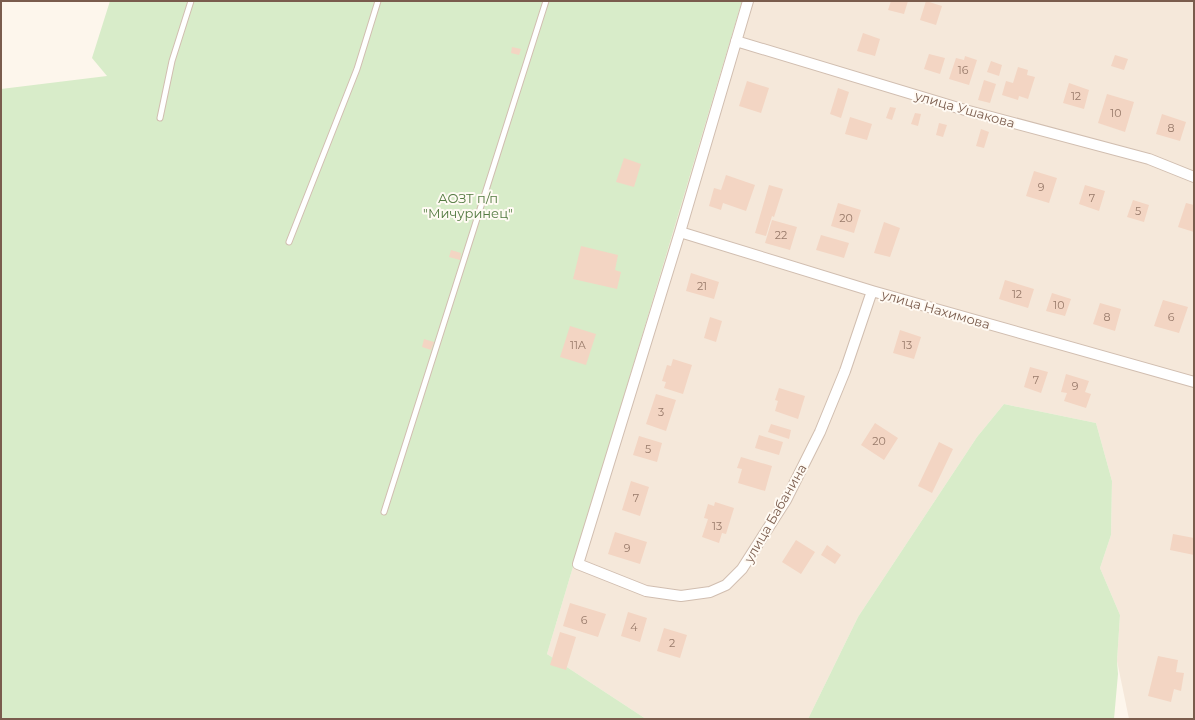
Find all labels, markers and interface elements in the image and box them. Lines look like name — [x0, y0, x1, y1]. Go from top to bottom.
house number: 16 — [958, 63, 969, 77]
street label: улица Ушакова — [912, 87, 1017, 131]
house number: 12 — [1071, 89, 1081, 103]
house number: 10 — [1110, 106, 1122, 120]
house number: 8 — [1167, 121, 1175, 135]
house number: 9 — [1038, 180, 1045, 194]
park label: АОЗТ п/п "Мичуринец" — [423, 190, 513, 221]
house number: 7 — [1089, 191, 1095, 205]
house number: 5 — [1135, 204, 1141, 218]
house number: 20 — [839, 211, 853, 225]
house number: 22 — [775, 228, 787, 242]
house number: 21 — [697, 279, 707, 293]
street label: улица Нахимова — [879, 286, 992, 332]
house number: 12 — [1012, 287, 1022, 301]
house number: 10 — [1053, 298, 1065, 312]
house number: 8 — [1103, 310, 1111, 324]
house number: 6 — [1168, 310, 1175, 324]
house number: 11А — [570, 338, 587, 352]
house number: 13 — [902, 338, 912, 352]
house number: 7 — [1033, 373, 1039, 387]
house number: 9 — [1072, 379, 1079, 393]
house number: 3 — [658, 405, 664, 419]
house number: 20 — [872, 434, 886, 448]
house number: 5 — [645, 442, 651, 456]
street label: улица Бабанина — [740, 461, 810, 566]
house number: 7 — [633, 491, 639, 505]
house number: 13 — [712, 519, 722, 533]
house number: 9 — [624, 541, 631, 555]
house number: 6 — [581, 613, 588, 627]
house number: 4 — [630, 620, 638, 634]
house number: 2 — [669, 636, 675, 650]

